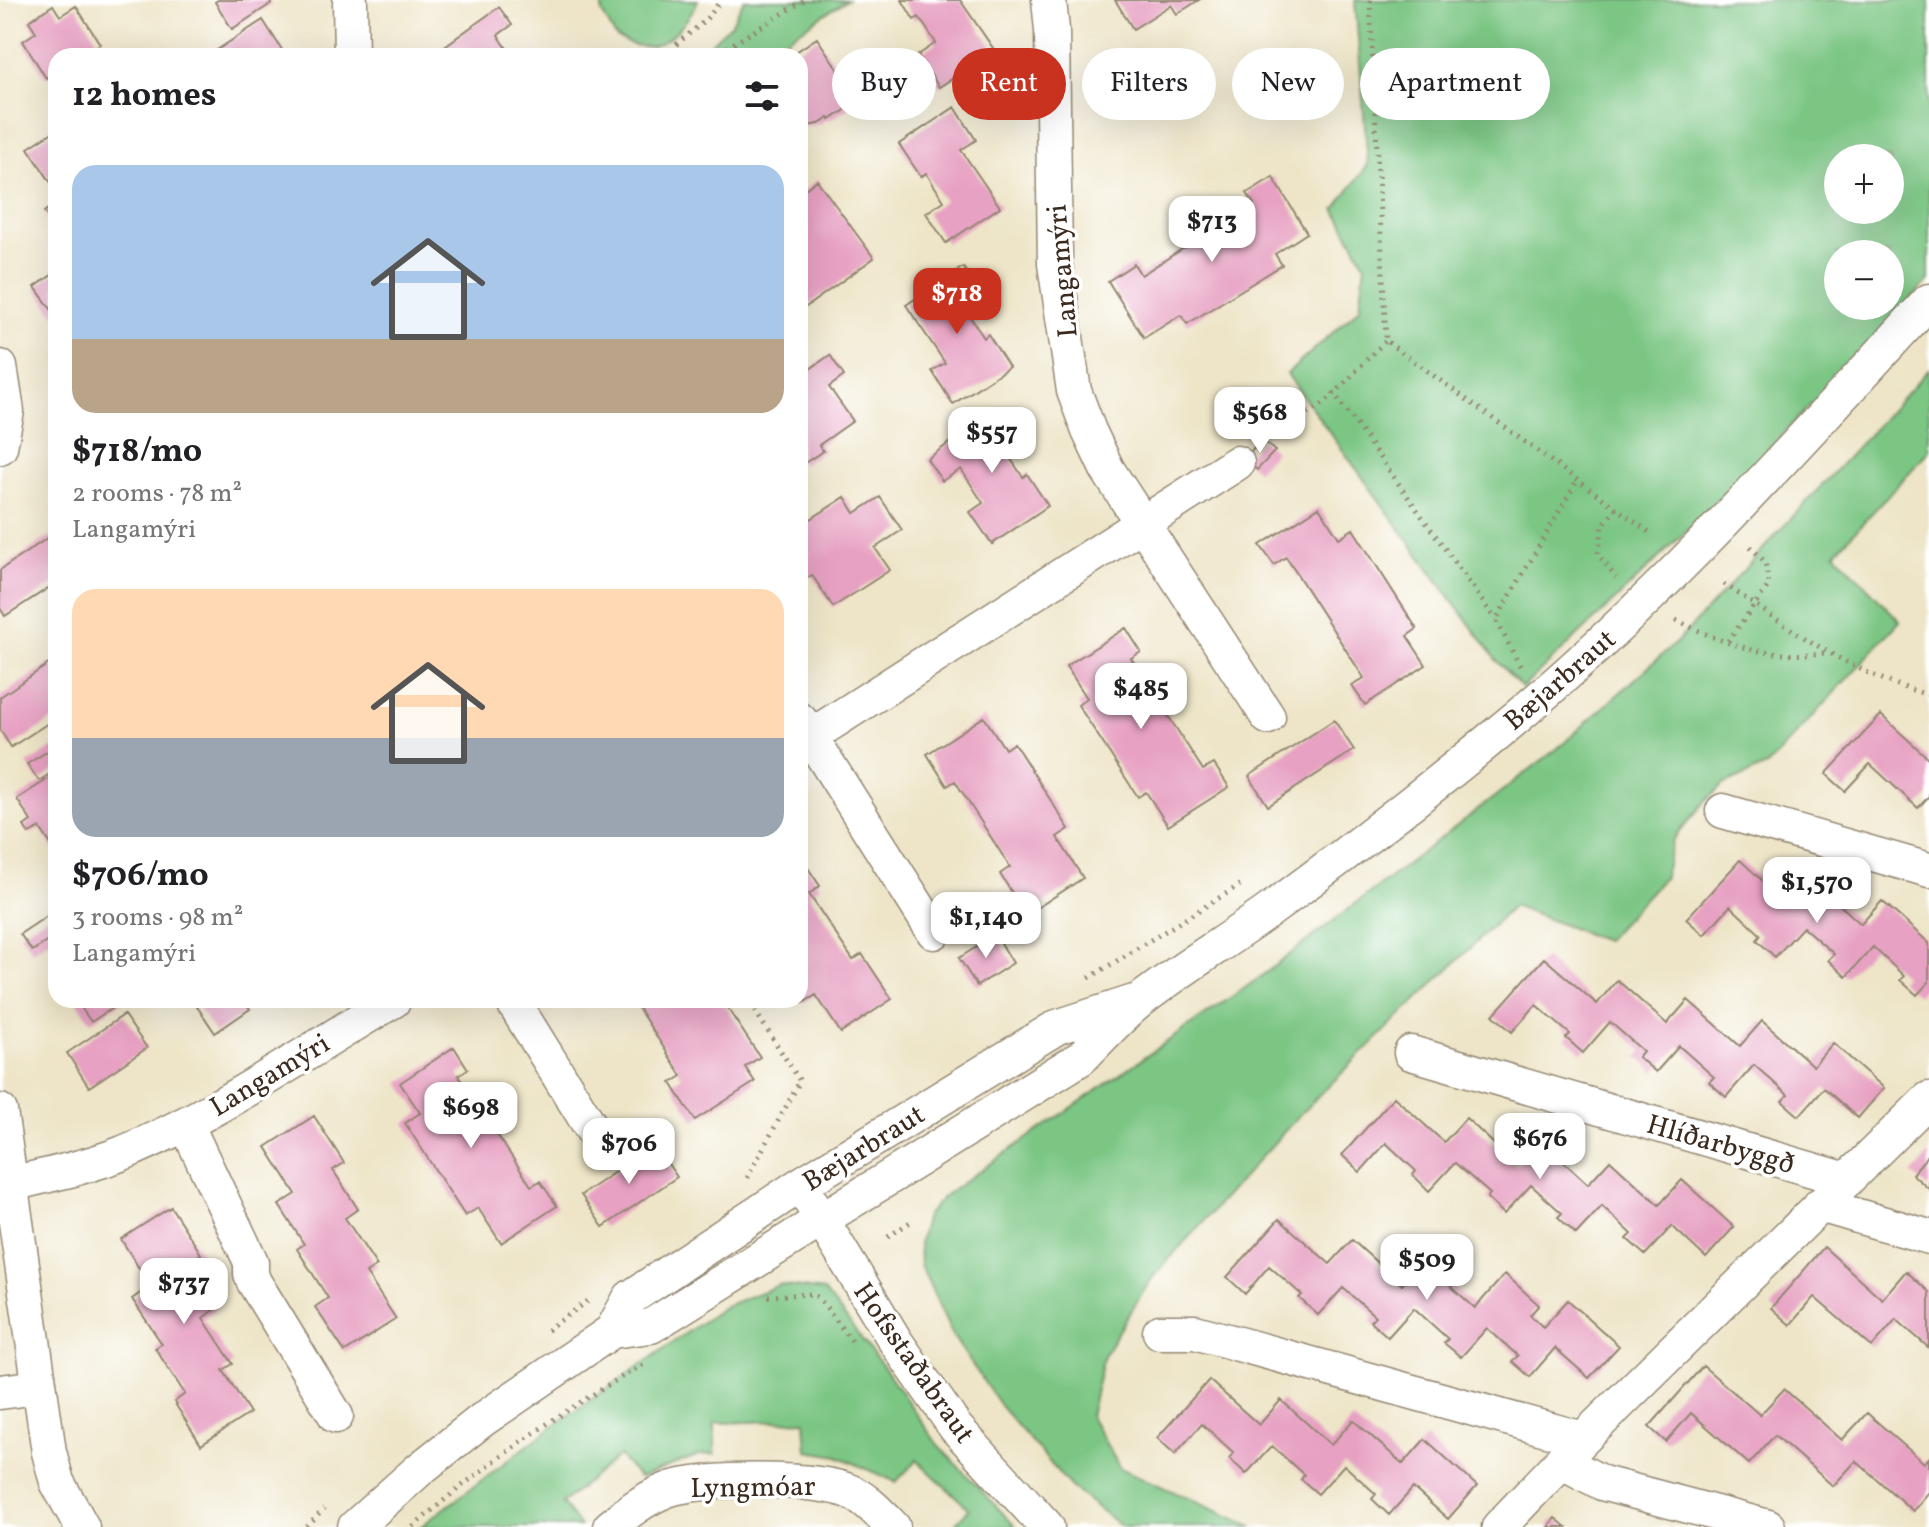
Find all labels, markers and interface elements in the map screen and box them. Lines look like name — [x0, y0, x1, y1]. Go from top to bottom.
chip: Buy — [832, 48, 936, 120]
chip: Rent — [952, 48, 1066, 120]
chip: Filters — [1082, 48, 1216, 120]
chip: New — [1232, 48, 1344, 120]
chip: Apartment — [1360, 48, 1550, 120]
text: 12 homes — [72, 73, 216, 120]
icon: filters — [740, 74, 784, 118]
map controls — [1824, 144, 1904, 320]
button: + — [1824, 144, 1904, 224]
pin: $713 — [1165, 196, 1259, 264]
street label: Langamýri — [1038, 203, 1089, 339]
text: $713 — [1187, 204, 1237, 240]
icon: home — [356, 217, 500, 361]
button: − — [1824, 240, 1904, 320]
pin: $718 — [910, 268, 1004, 336]
text: $718 — [931, 276, 983, 312]
pin: $568 — [1213, 387, 1307, 455]
text: $568 — [1232, 395, 1288, 431]
pin: $557 — [945, 407, 1039, 475]
text: $557 — [966, 415, 1018, 451]
text: $718/mo — [72, 429, 202, 476]
text: 2 rooms · 78 m² — [72, 476, 242, 512]
text: Langamýri — [72, 512, 196, 548]
street label: Bæjarbraut — [1496, 621, 1625, 741]
icon: home — [356, 641, 500, 785]
pin: $485 — [1094, 663, 1188, 731]
text: $485 — [1113, 671, 1169, 707]
text: $706/mo — [72, 853, 209, 900]
pin: $1,570 — [1752, 857, 1882, 925]
text: $1,570 — [1781, 865, 1853, 901]
pin: $1,140 — [921, 892, 1051, 960]
text: 3 rooms · 98 m² — [72, 900, 243, 936]
text: $1,140 — [949, 900, 1023, 936]
text: Langamýri — [72, 936, 196, 972]
street label: Langamýri — [203, 1025, 338, 1127]
pin: $698 — [424, 1082, 518, 1150]
text: $698 — [442, 1090, 500, 1126]
street label: Bæjarbraut — [796, 1096, 933, 1202]
street label: Hlíðarbyggð — [1642, 1106, 1799, 1185]
pin: $676 — [1493, 1113, 1587, 1181]
pin: $706 — [582, 1118, 676, 1186]
text: $676 — [1512, 1121, 1568, 1157]
text: $706 — [601, 1126, 657, 1162]
pin: $509 — [1380, 1234, 1474, 1302]
text: $509 — [1398, 1242, 1456, 1278]
pin: $737 — [137, 1258, 231, 1326]
text: $737 — [158, 1266, 210, 1302]
street label: Hofsstaðabraut — [843, 1275, 983, 1452]
street label: Lyngmóar — [690, 1468, 816, 1509]

